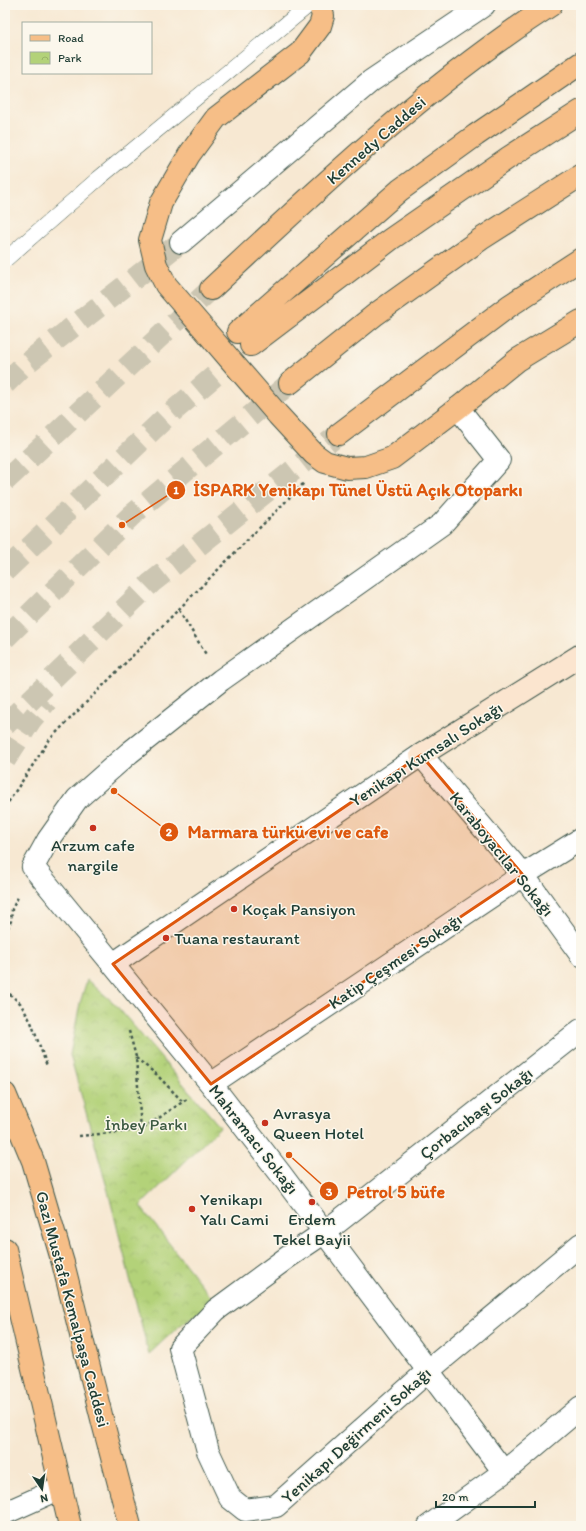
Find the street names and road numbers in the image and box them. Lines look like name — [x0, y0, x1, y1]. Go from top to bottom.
street label: Kennedy Caddesi — [322, 92, 430, 188]
street label: Yenikapı Kumsalı Sokağı — [346, 697, 506, 811]
street label: Karaboyacılar Sokağı — [446, 788, 558, 920]
street label: Katip Çeşmesi Sokağı — [325, 909, 465, 1013]
street label: Çorbacıbaşı Sokağı — [416, 1063, 536, 1163]
street label: Mahramacı Sokağı — [205, 1080, 303, 1198]
street label: Gazi Mustafa Kemalpaşa Caddesi — [32, 1189, 114, 1429]
street label: Yenikapı Değirmeni Sokağı — [277, 1363, 435, 1507]

